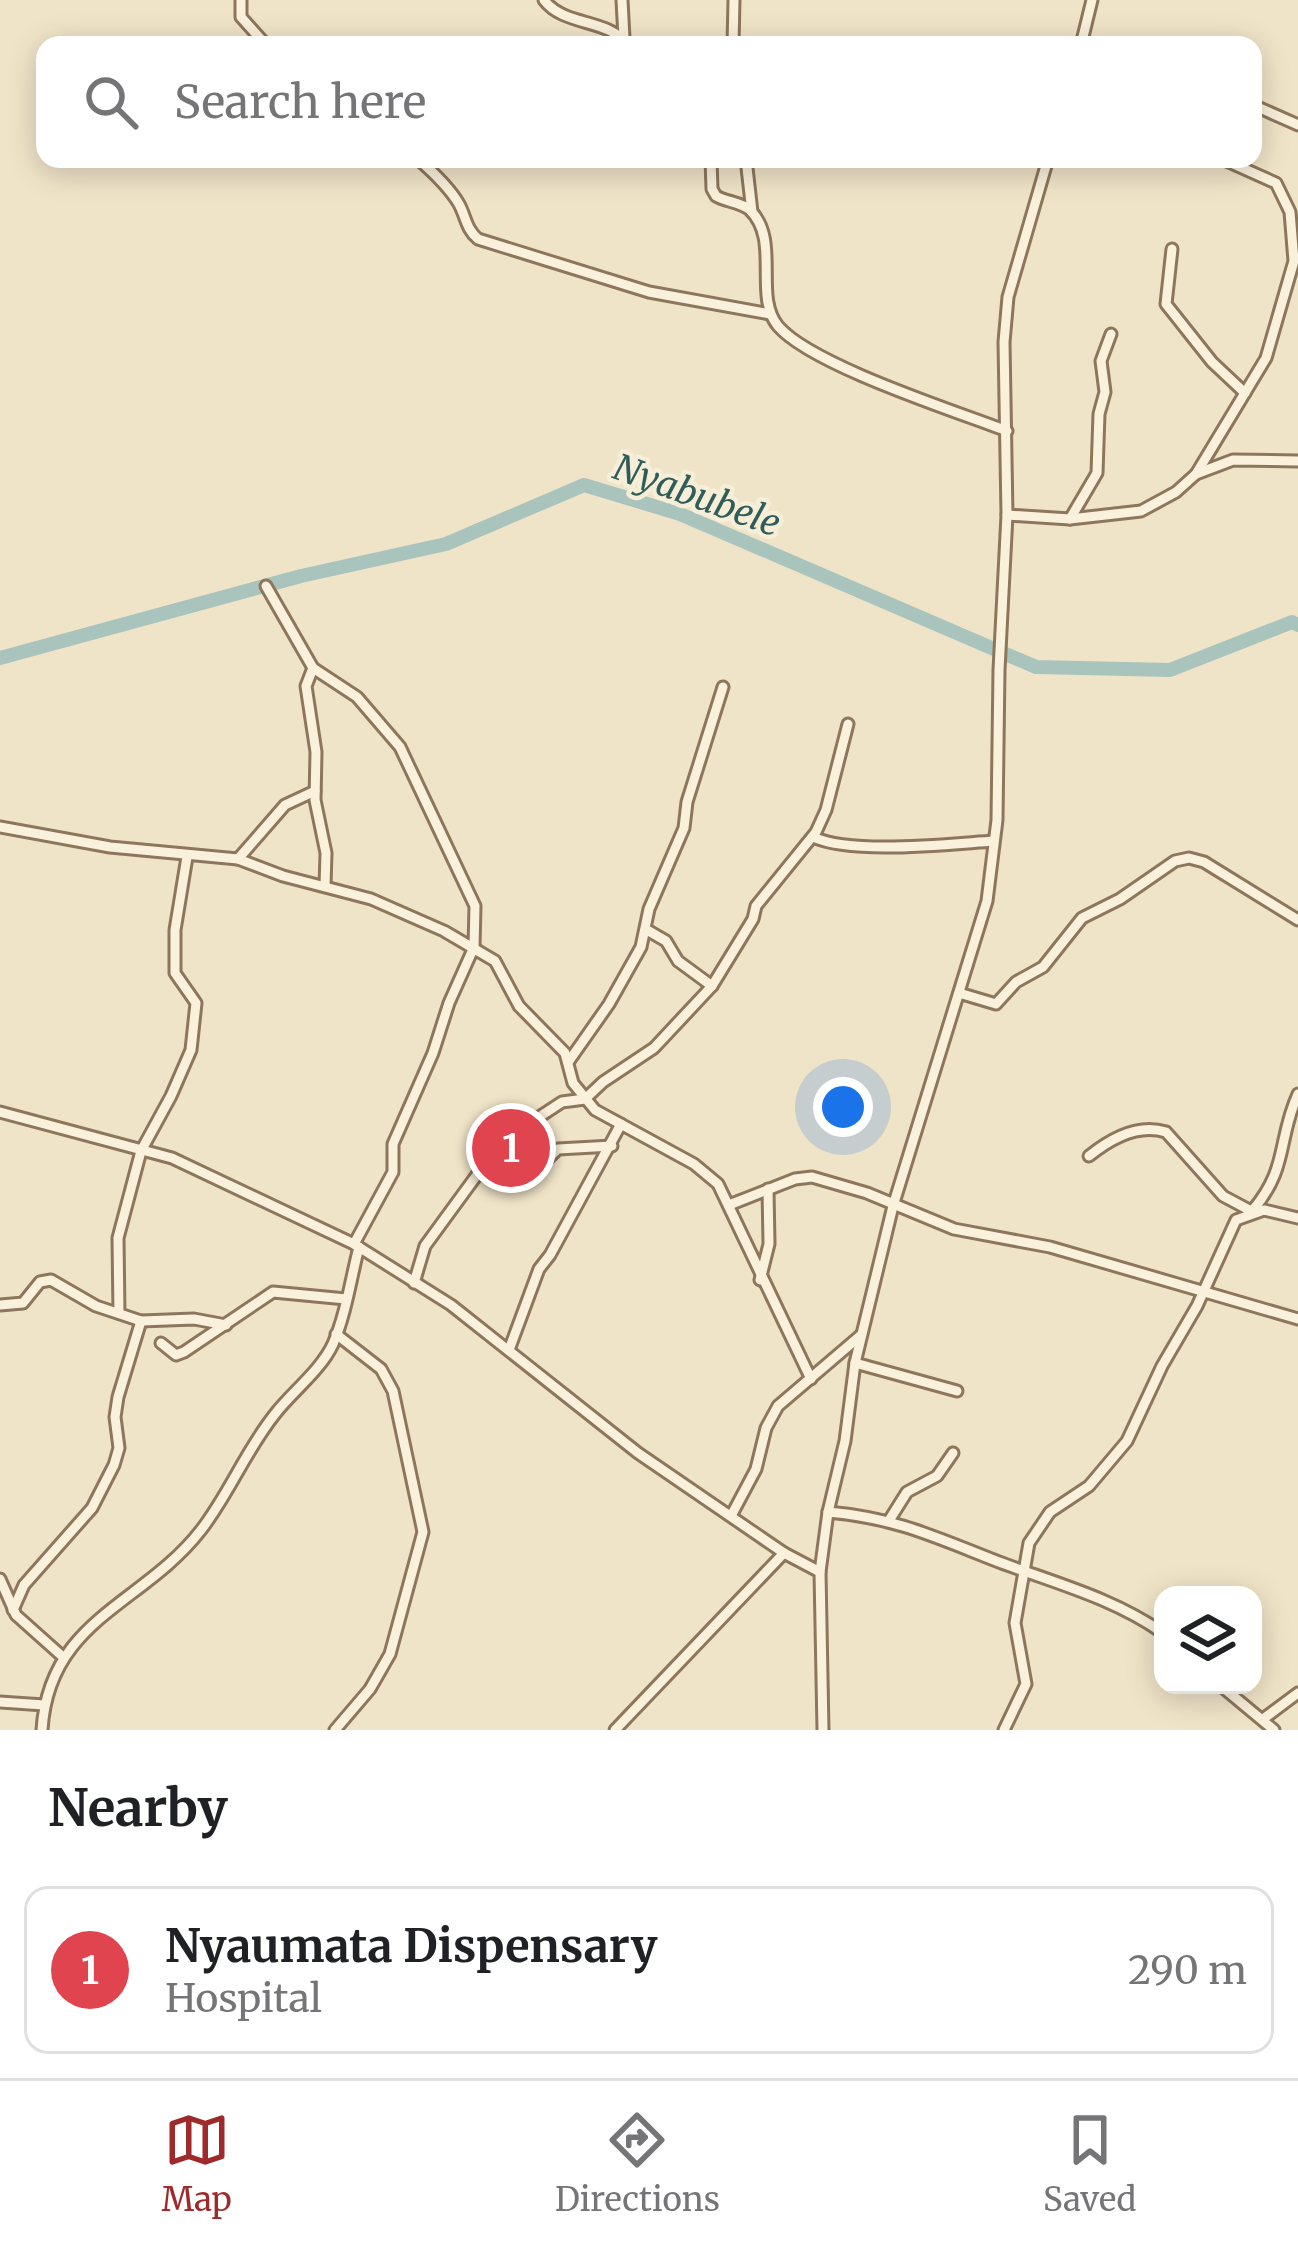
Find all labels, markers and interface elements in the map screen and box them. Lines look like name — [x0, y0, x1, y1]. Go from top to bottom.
search box — [36, 36, 1262, 168]
icon: search — [78, 69, 144, 135]
text: Search here — [174, 74, 426, 130]
water label: Nyabubele — [607, 445, 786, 546]
your location — [813, 1077, 873, 1137]
pin: 1 — [472, 1103, 550, 1193]
map controls — [1154, 1586, 1262, 1694]
button: layers — [1154, 1586, 1262, 1694]
text: Nearby — [48, 1776, 228, 1840]
text: Nyaumata Dispensary — [165, 1918, 657, 1974]
text: 1 — [81, 1946, 99, 1995]
text: 290 m — [1128, 1946, 1247, 1995]
text: Hospital — [165, 1974, 322, 2023]
tab: Map — [162, 2107, 232, 2220]
tab: Directions — [555, 2107, 720, 2220]
tab: Saved — [1043, 2107, 1136, 2220]

